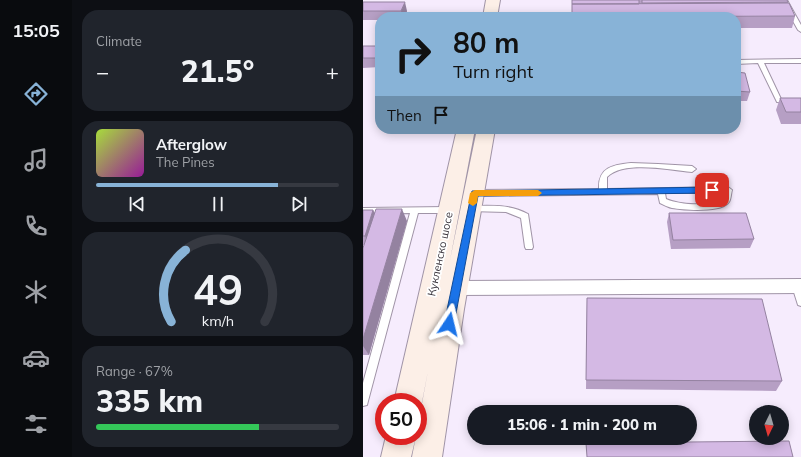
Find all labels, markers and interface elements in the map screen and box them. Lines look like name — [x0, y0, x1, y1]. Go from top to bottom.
text: 15:05 — [12, 19, 60, 42]
text: 80 m — [453, 25, 519, 60]
icon: right — [387, 28, 439, 80]
text: Climate — [96, 33, 142, 49]
text: 21.5° — [181, 52, 254, 90]
text: − — [96, 58, 109, 86]
text: + — [326, 58, 339, 86]
text: Turn right — [453, 60, 533, 83]
icon: directions — [22, 80, 50, 108]
icon: arrive — [430, 104, 452, 126]
text: Then — [387, 106, 422, 125]
text: Afterglow — [156, 135, 227, 154]
icon: music — [22, 146, 50, 174]
text: The Pines — [156, 154, 215, 170]
pin — [695, 173, 729, 207]
icon: arrive — [701, 179, 723, 201]
icon: previous — [126, 193, 148, 215]
icon: pause — [207, 193, 229, 215]
icon: next — [288, 193, 310, 215]
street label: Кукленско шосе — [424, 211, 456, 297]
icon: phone — [22, 212, 50, 240]
text: 49 — [193, 263, 242, 315]
icon: climate — [22, 278, 50, 306]
position arrow — [428, 303, 470, 345]
text: km/h — [201, 312, 234, 330]
icon: car — [22, 344, 50, 372]
text: Range · 67% — [96, 363, 173, 379]
text: 335 km — [96, 382, 203, 420]
speed limit sign: 50 — [375, 393, 427, 445]
north arrow — [749, 405, 789, 445]
map controls — [749, 405, 789, 445]
icon: filters — [22, 410, 50, 438]
text: 15:06 · 1 min · 200 m — [507, 415, 657, 434]

